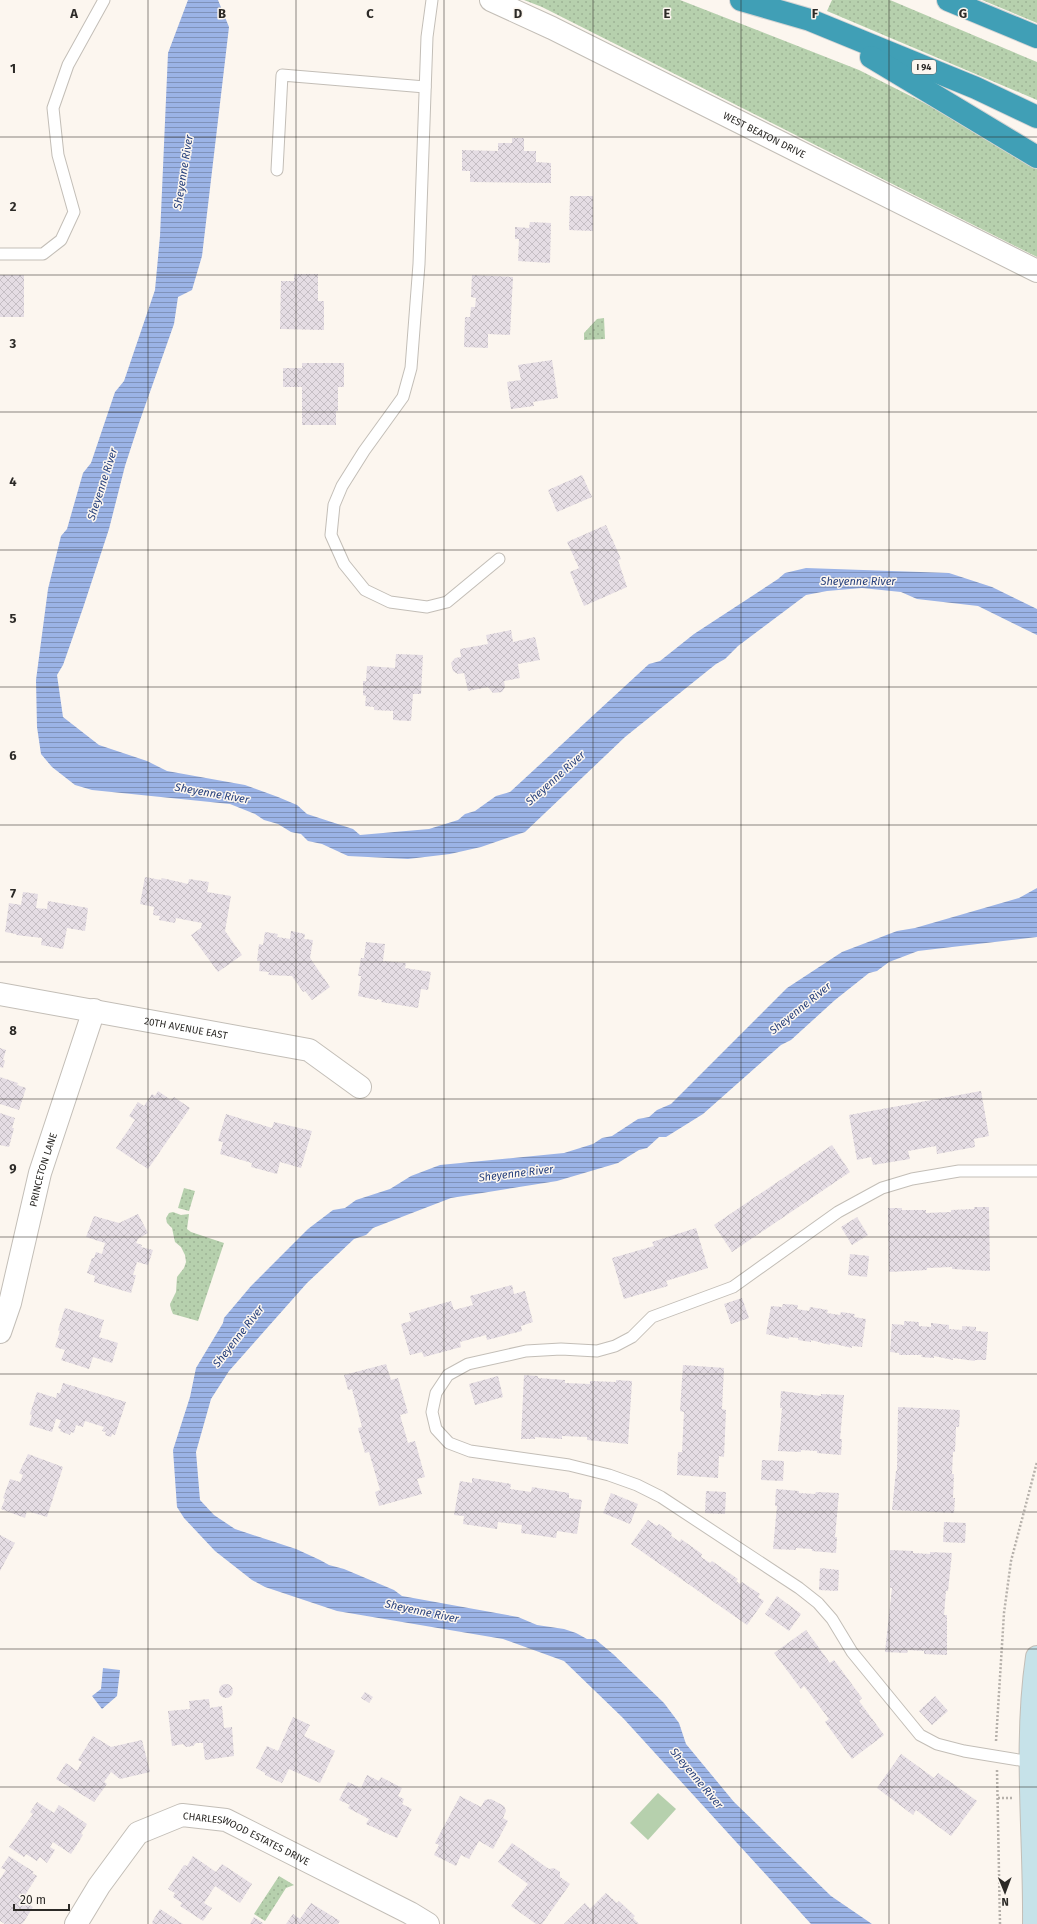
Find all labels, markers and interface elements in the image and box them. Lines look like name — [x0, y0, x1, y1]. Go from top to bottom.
text: A — [69, 6, 78, 21]
text: B — [218, 6, 226, 21]
text: C — [366, 6, 374, 21]
text: D — [514, 6, 523, 21]
text: E — [664, 6, 671, 21]
text: F — [812, 6, 819, 21]
text: G — [959, 6, 967, 21]
road number: I 94 — [912, 60, 936, 74]
text: 1 — [10, 61, 16, 76]
street label: WEST BEATON DRIVE — [721, 110, 808, 161]
water label: Sheyenne River — [171, 133, 196, 211]
text: 2 — [10, 199, 17, 214]
text: 3 — [9, 336, 17, 351]
water label: Sheyenne River — [84, 446, 121, 523]
text: 4 — [9, 474, 17, 489]
water label: Sheyenne River — [819, 575, 896, 588]
text: 5 — [10, 611, 17, 626]
text: 6 — [9, 748, 17, 763]
water label: Sheyenne River — [522, 748, 588, 809]
water label: Sheyenne River — [173, 780, 251, 807]
text: 7 — [10, 886, 16, 901]
water label: Sheyenne River — [766, 979, 834, 1038]
street label: 20TH AVENUE EAST — [143, 1015, 229, 1042]
text: 8 — [9, 1023, 17, 1038]
street label: PRINCETON LANE — [27, 1131, 60, 1208]
text: 9 — [9, 1161, 17, 1176]
water label: Sheyenne River — [477, 1162, 555, 1185]
water label: Sheyenne River — [210, 1302, 267, 1371]
water label: Sheyenne River — [383, 1597, 461, 1626]
water label: Sheyenne River — [667, 1745, 726, 1812]
street label: CHARLESWOOD ESTATES DRIVE — [182, 1810, 311, 1868]
north arrow — [985, 1872, 1025, 1912]
scale bar — [14, 1886, 69, 1912]
text: 20 m — [20, 1893, 46, 1907]
text: N — [1001, 1895, 1009, 1908]

